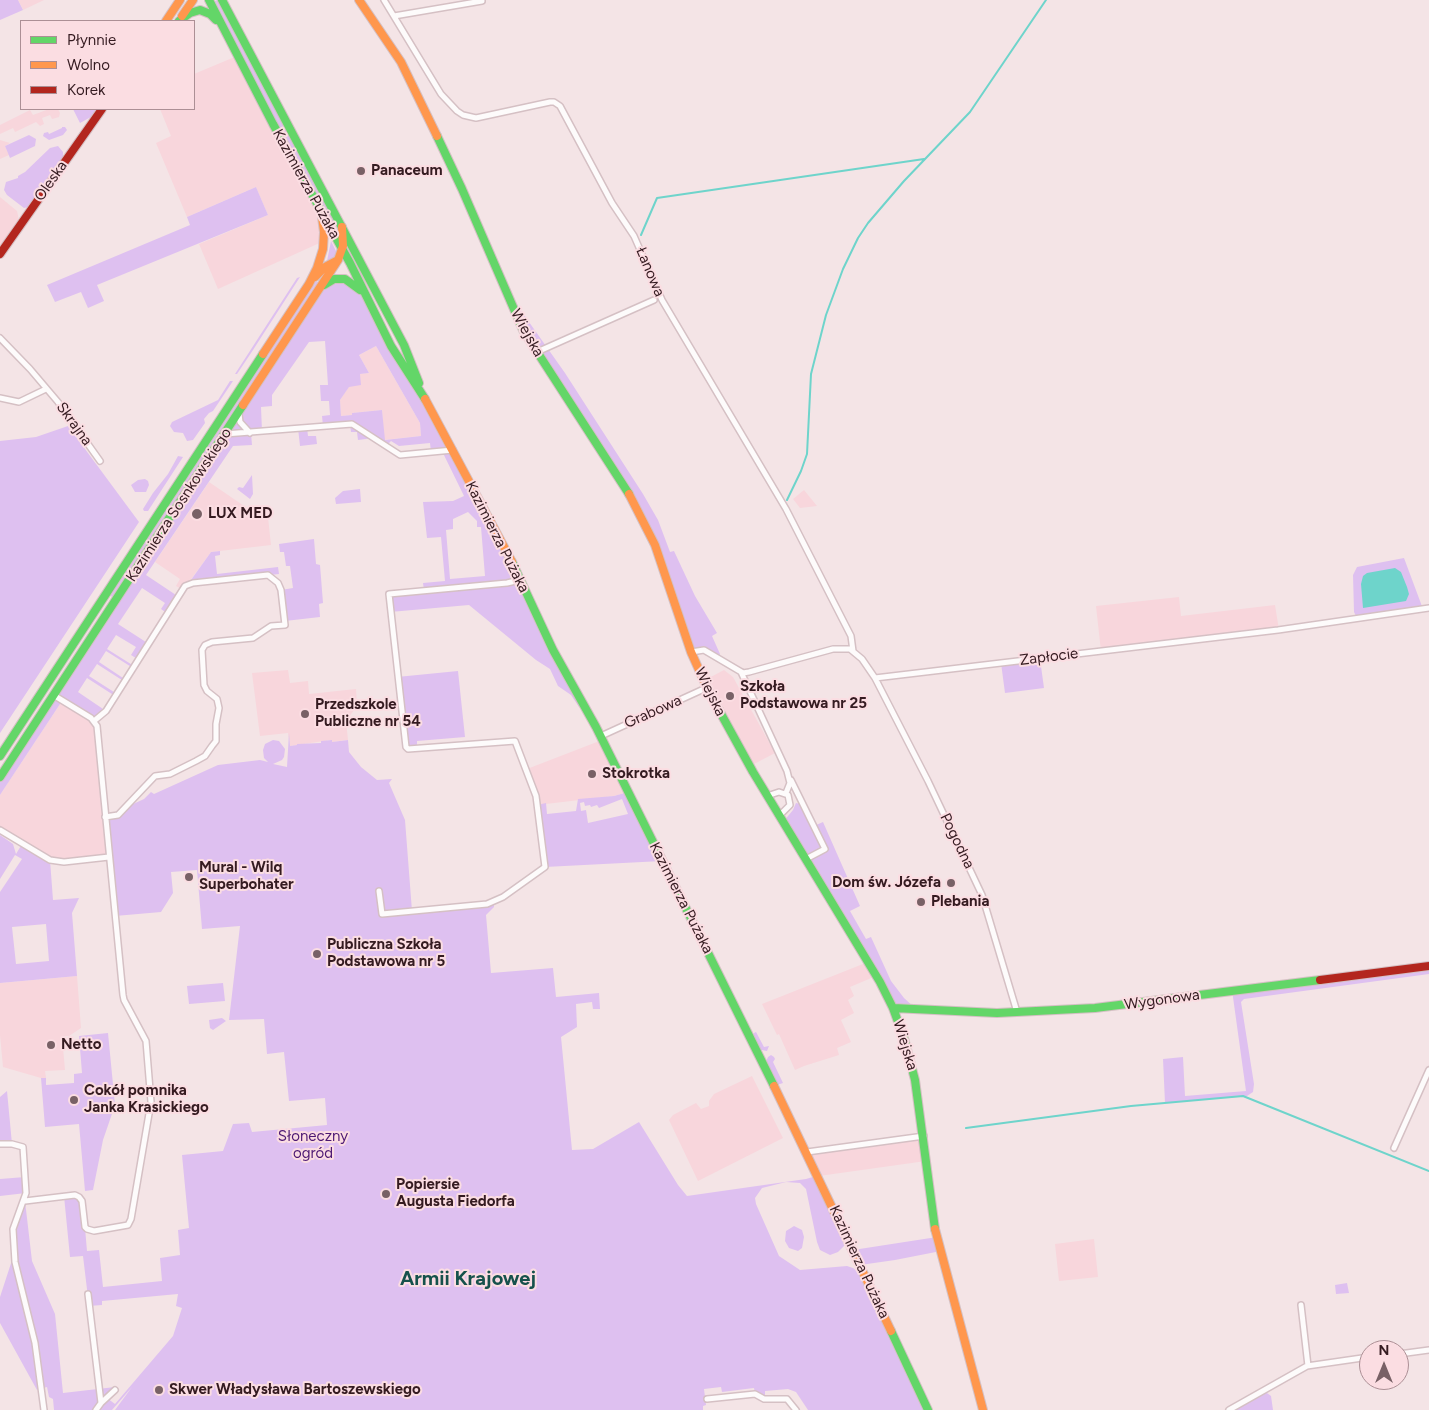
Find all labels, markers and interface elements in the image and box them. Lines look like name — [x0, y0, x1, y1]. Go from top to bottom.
legend — [20, 20, 195, 110]
text: Płynnie — [67, 31, 116, 49]
text: Wolno — [67, 56, 110, 74]
text: Korek — [67, 81, 105, 99]
street label: Kazimierza Pużaka — [268, 126, 344, 242]
street label: Oleska — [31, 157, 71, 205]
place label: Panaceum — [371, 162, 443, 180]
marker: Panaceum — [355, 165, 367, 177]
street label: Łanowa — [632, 245, 668, 299]
street label: Wiejska — [507, 306, 547, 360]
street label: Skrajna — [52, 399, 96, 449]
street label: Kazimierza Sosnkowskiego — [122, 425, 236, 585]
street label: Kazimierza Pużaka — [461, 478, 533, 596]
place label: LUX MED — [208, 505, 273, 523]
marker: LUX MED — [190, 507, 204, 521]
street label: Zapłocie — [1019, 644, 1079, 670]
street label: Wiejska — [691, 665, 729, 719]
place label: Szkoła Podstawowa nr 25 — [740, 678, 867, 713]
marker: Szkoła Podstawowa nr 25 — [724, 690, 736, 702]
street label: Grabowa — [622, 691, 684, 733]
place label: Przedszkole Publiczne nr 54 — [315, 696, 421, 731]
marker: Przedszkole Publiczne nr 54 — [299, 708, 311, 720]
place label: Stokrotka — [602, 765, 670, 783]
marker: Stokrotka — [586, 768, 598, 780]
street label: Pogodna — [936, 810, 978, 872]
street label: Kazimierza Pużaka — [645, 839, 717, 957]
place label: Mural - Wilq Superbohater — [199, 859, 294, 894]
marker: Mural - Wilq Superbohater — [183, 871, 195, 883]
place label: Dom św. Józefa — [832, 874, 941, 892]
marker: Dom św. Józefa — [945, 877, 957, 889]
place label: Plebania — [931, 893, 989, 911]
marker: Plebania — [915, 896, 927, 908]
place label: Publiczna Szkoła Podstawowa nr 5 — [327, 936, 445, 971]
marker: Publiczna Szkoła Podstawowa nr 5 — [311, 948, 323, 960]
street label: Wygonowa — [1123, 986, 1201, 1014]
street label: Wiejska — [889, 1018, 921, 1072]
place label: Netto — [61, 1036, 102, 1054]
marker: Netto — [45, 1039, 57, 1051]
place label: Cokół pomnika Janka Krasickiego — [84, 1082, 209, 1117]
marker: Cokół pomnika Janka Krasickiego — [68, 1094, 80, 1106]
park label: Słoneczny ogród — [278, 1128, 348, 1163]
place label: Popiersie Augusta Fiedorfa — [396, 1176, 515, 1211]
marker: Popiersie Augusta Fiedorfa — [380, 1188, 392, 1200]
street label: Kazimierza Pużaka — [825, 1203, 893, 1321]
district label: Armii Krajowej — [400, 1267, 536, 1291]
north arrow — [1359, 1340, 1409, 1390]
text: N — [1379, 1342, 1389, 1359]
place label: Skwer Władysława Bartoszewskiego — [169, 1381, 421, 1399]
marker: Skwer Władysława Bartoszewskiego — [153, 1384, 165, 1396]

